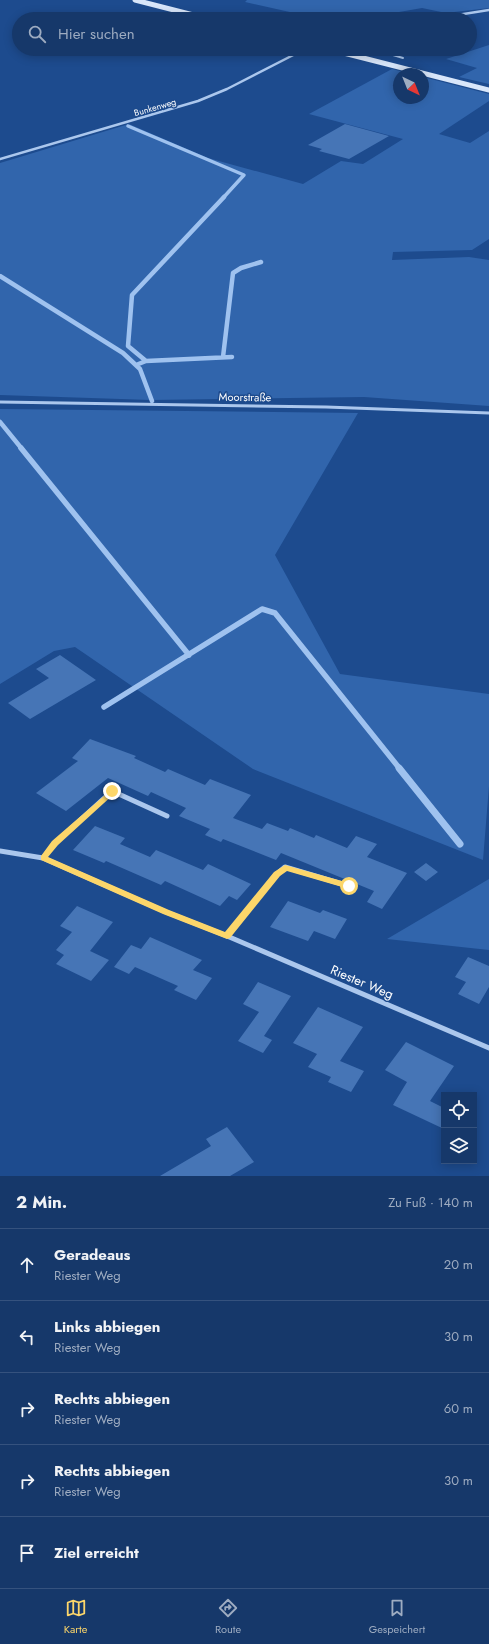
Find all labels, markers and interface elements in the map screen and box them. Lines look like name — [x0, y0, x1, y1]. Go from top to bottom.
search box — [12, 12, 477, 56]
icon: search — [26, 23, 48, 45]
text: Hier suchen — [58, 23, 135, 45]
north arrow — [393, 68, 429, 104]
street label: Bunkenweg — [132, 95, 178, 119]
street label: Moorstraße — [219, 389, 272, 405]
route end — [103, 782, 121, 800]
route start — [340, 877, 358, 895]
street label: Riester Weg — [328, 960, 396, 1004]
map controls — [441, 1092, 477, 1164]
button: locate — [441, 1092, 477, 1128]
button: layers — [441, 1128, 477, 1164]
text: 2 Min. — [16, 1190, 67, 1214]
text: Zu Fuß · 140 m — [388, 1193, 473, 1212]
text: Geradeaus — [54, 1244, 130, 1266]
icon: ahead — [16, 1254, 38, 1276]
text: 20 m — [444, 1255, 473, 1274]
text: Riester Weg — [54, 1266, 121, 1285]
text: Links abbiegen — [54, 1316, 160, 1338]
icon: left — [16, 1326, 38, 1348]
text: 30 m — [444, 1327, 473, 1346]
text: Riester Weg — [54, 1338, 121, 1357]
text: Rechts abbiegen — [54, 1388, 170, 1410]
icon: right — [16, 1398, 38, 1420]
text: 60 m — [444, 1399, 473, 1418]
text: Riester Weg — [54, 1410, 121, 1429]
text: Rechts abbiegen — [54, 1460, 170, 1482]
icon: right — [16, 1470, 38, 1492]
text: 30 m — [444, 1471, 473, 1490]
text: Riester Weg — [54, 1482, 121, 1501]
icon: arrive — [16, 1542, 38, 1564]
text: Ziel erreicht — [54, 1542, 139, 1564]
tab: Karte — [64, 1597, 87, 1637]
tab: Route — [215, 1597, 241, 1637]
tab: Gespeichert — [369, 1597, 425, 1637]

